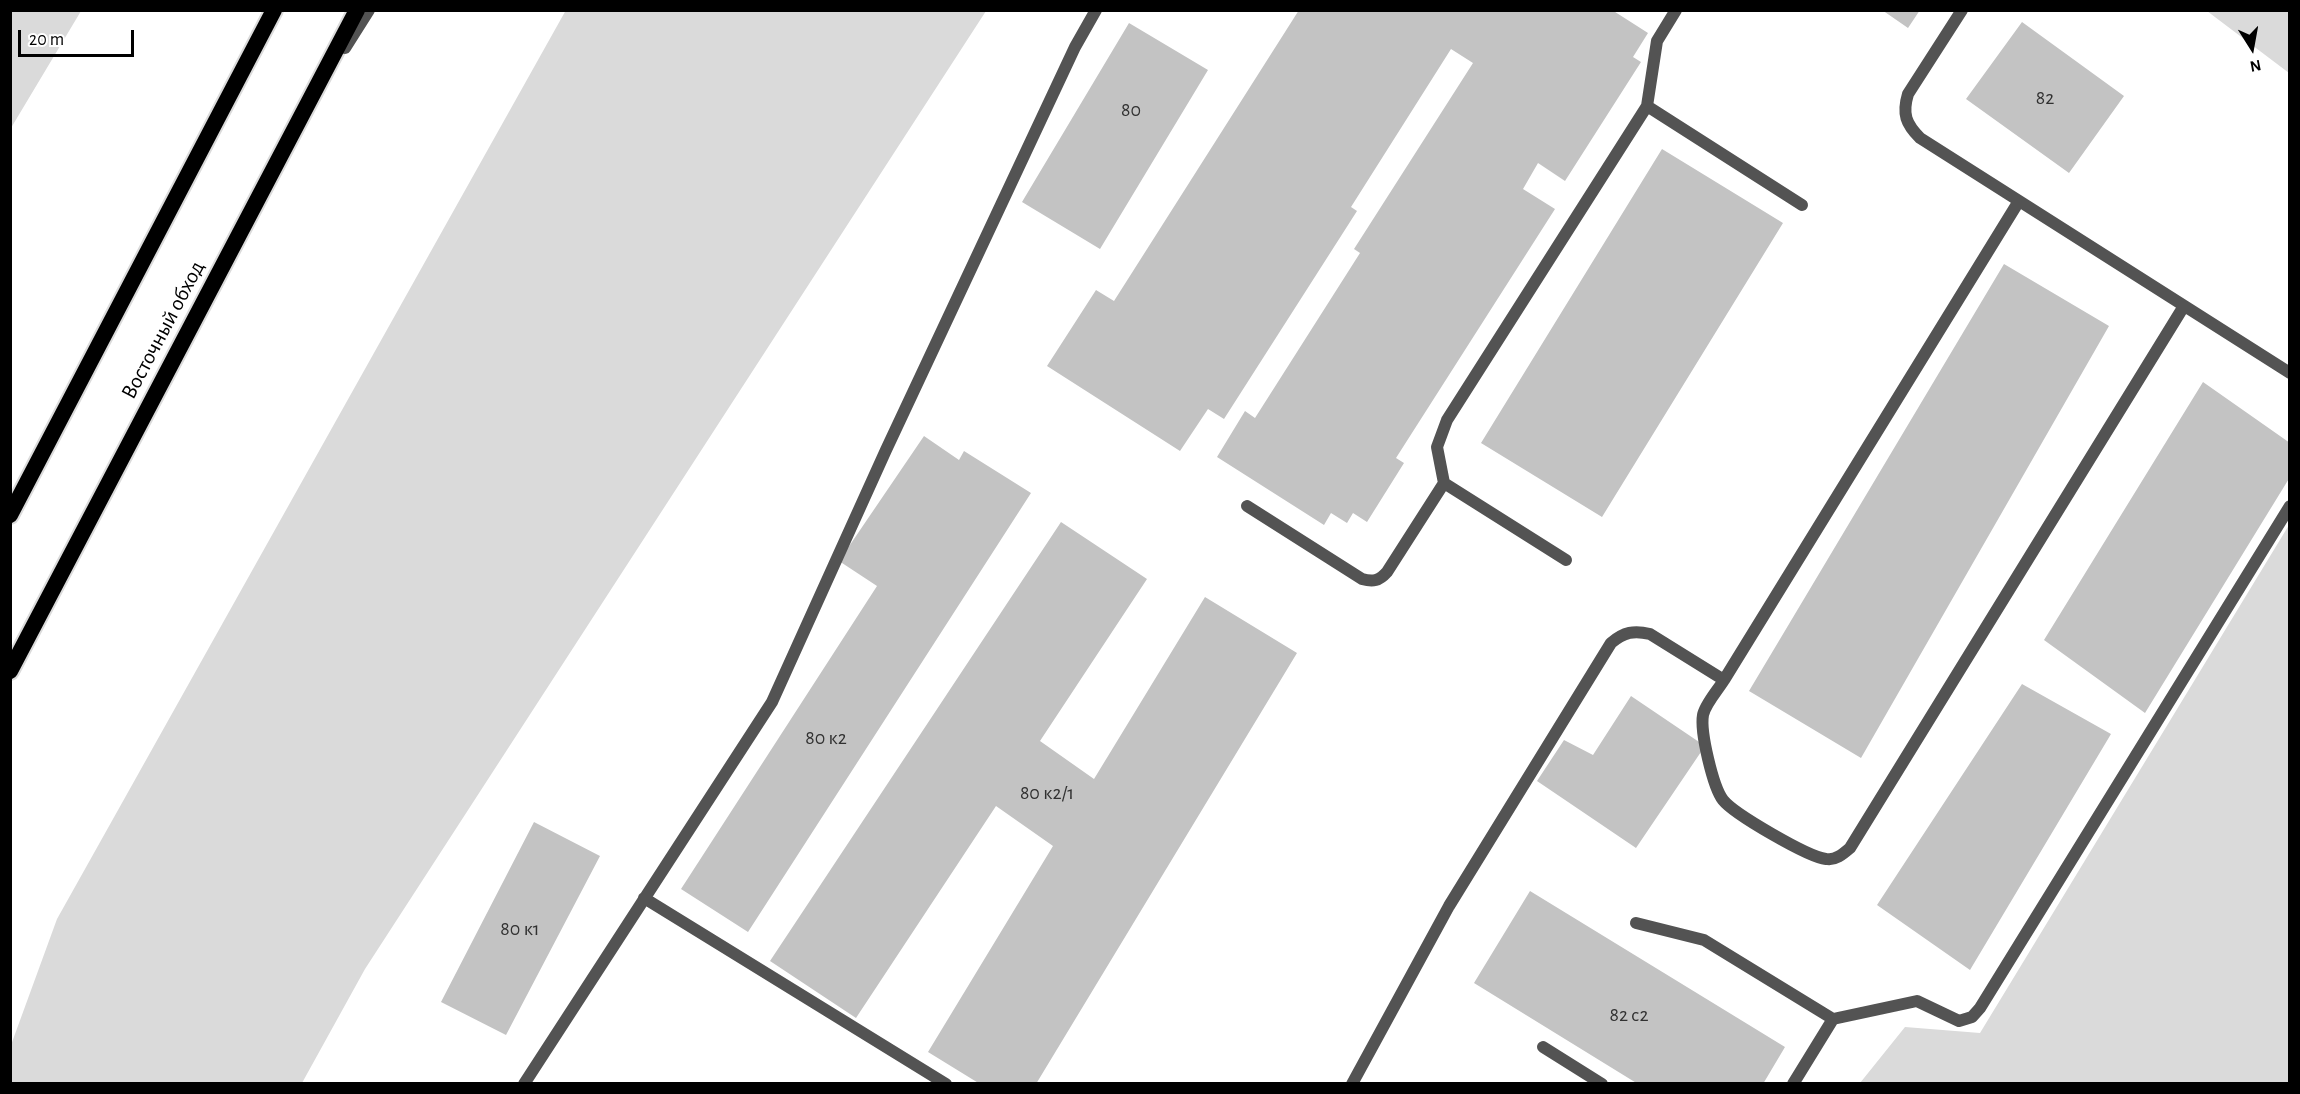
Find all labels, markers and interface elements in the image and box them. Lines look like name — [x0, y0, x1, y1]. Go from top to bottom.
scale bar — [21, 18, 136, 56]
north arrow — [2222, 18, 2282, 78]
text: 20 m — [29, 31, 64, 49]
text: N — [2248, 57, 2262, 75]
house number: 82 — [2036, 86, 2054, 110]
house number: 80 — [1121, 98, 1141, 122]
street label: Восточный обход — [116, 256, 210, 404]
house number: 80 к2 — [805, 726, 847, 750]
house number: 80 к2/1 — [1020, 781, 1074, 805]
house number: 80 к1 — [500, 917, 540, 941]
house number: 82 с2 — [1609, 1003, 1649, 1027]

